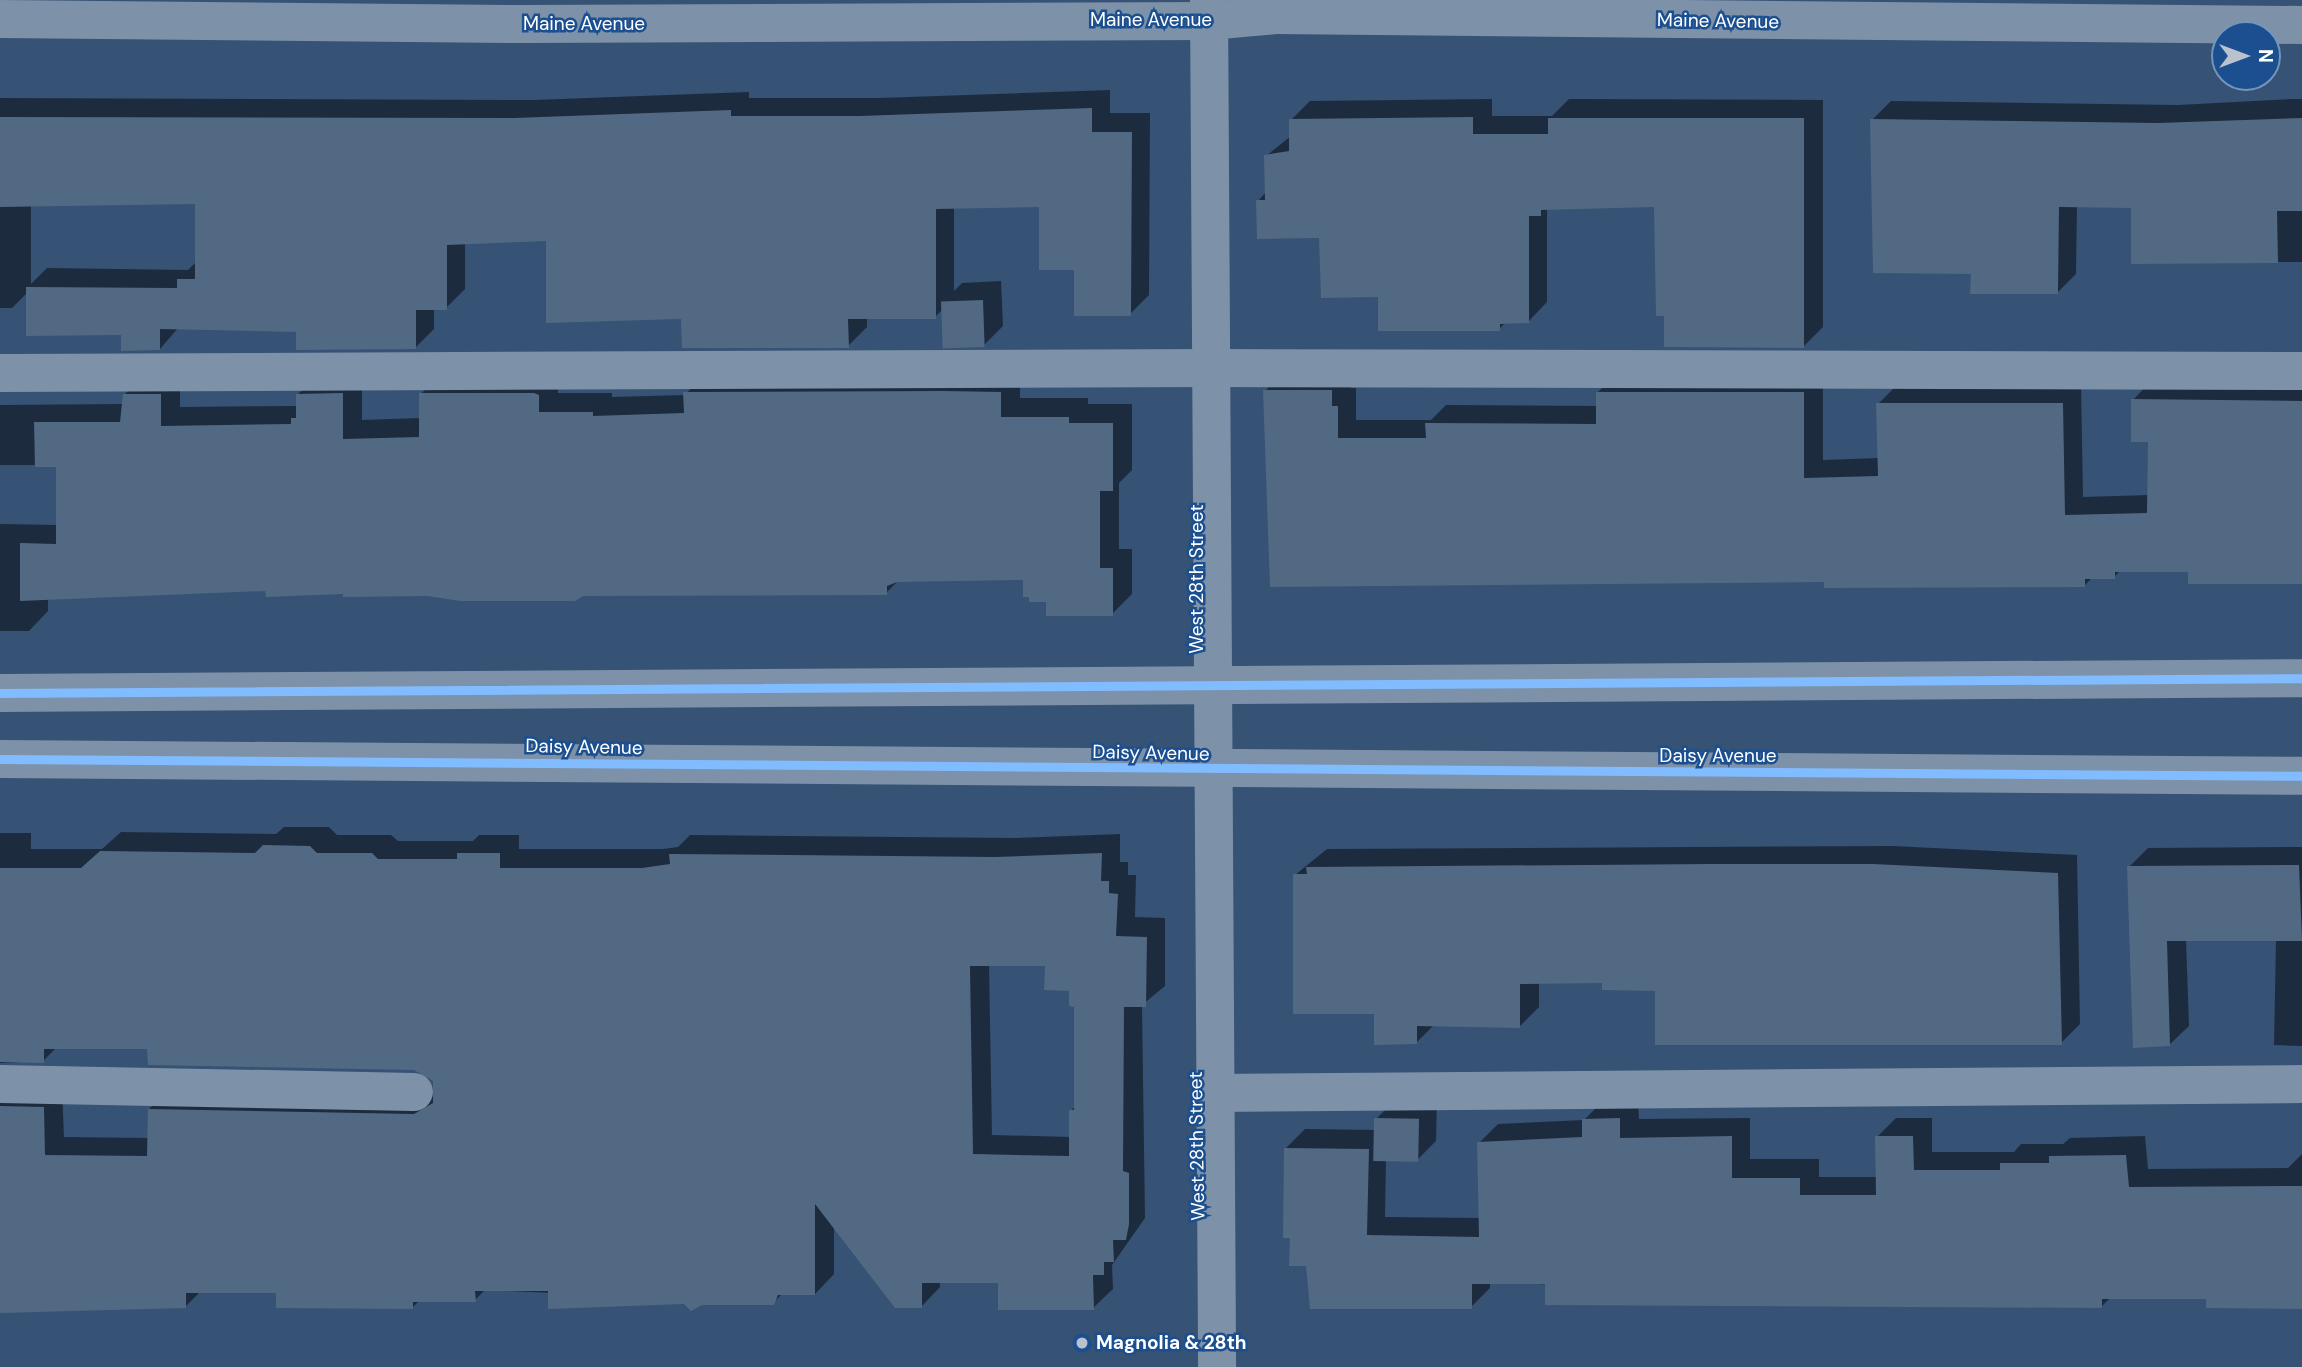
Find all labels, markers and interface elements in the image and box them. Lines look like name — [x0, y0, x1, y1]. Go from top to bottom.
street label: Maine Avenue — [1090, 9, 1212, 31]
street label: Maine Avenue — [1657, 9, 1779, 33]
street label: Maine Avenue — [523, 13, 645, 35]
north arrow — [2211, 21, 2281, 91]
text: N — [2253, 49, 2278, 63]
street label: West 28th Street — [1186, 504, 1208, 654]
street label: Daisy Avenue — [525, 735, 643, 759]
street label: Daisy Avenue — [1092, 741, 1210, 765]
street label: Daisy Avenue — [1659, 745, 1777, 767]
street label: West 28th Street — [1184, 1071, 1210, 1221]
place label: Magnolia & 28th — [1096, 1332, 1247, 1354]
marker: Magnolia & 28th — [1074, 1335, 1090, 1351]

